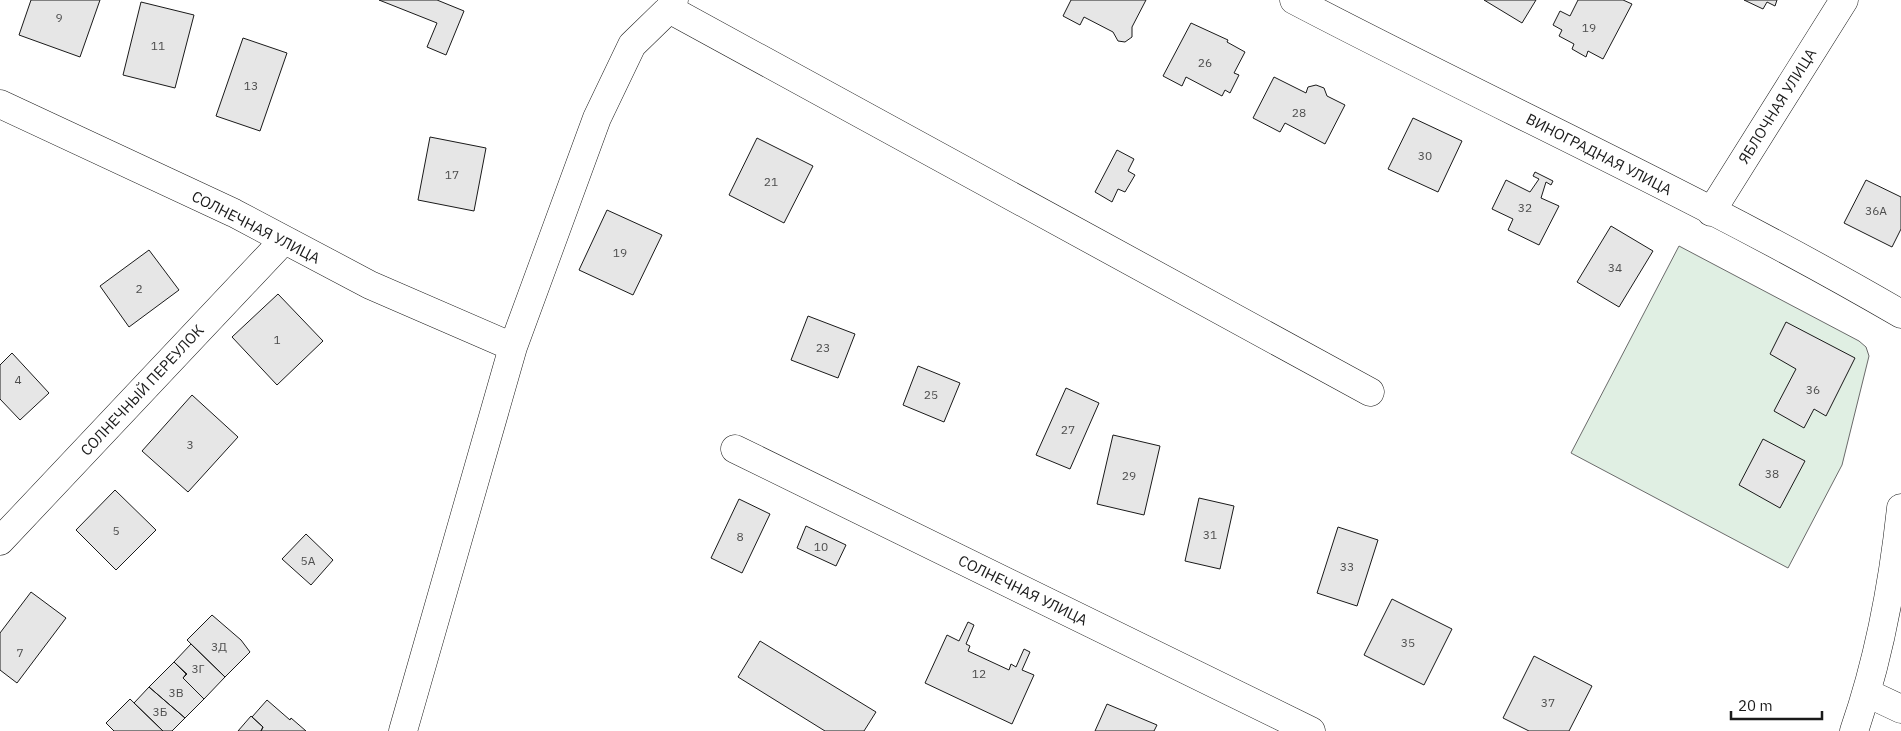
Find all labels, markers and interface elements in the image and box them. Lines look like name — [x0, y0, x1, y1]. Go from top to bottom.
house number: 9 — [55, 10, 63, 25]
house number: 19 — [1582, 20, 1596, 35]
house number: 11 — [151, 38, 165, 53]
street label: ЯБЛОЧНАЯ УЛИЦА — [1734, 44, 1820, 167]
house number: 26 — [1198, 55, 1212, 70]
house number: 13 — [244, 78, 258, 93]
house number: 28 — [1292, 105, 1306, 120]
street label: ВИНОГРАДНАЯ УЛИЦА — [1523, 109, 1675, 199]
house number: 30 — [1418, 148, 1432, 163]
house number: 17 — [445, 167, 459, 182]
house number: 21 — [764, 174, 778, 189]
street label: СОЛНЕЧНАЯ УЛИЦА — [189, 186, 324, 268]
house number: 32 — [1518, 200, 1532, 215]
house number: 36А — [1865, 203, 1887, 218]
house number: 19 — [613, 245, 627, 260]
house number: 34 — [1608, 260, 1622, 275]
house number: 2 — [135, 281, 143, 296]
street label: СОЛНЕЧНЫЙ ПЕРЕУЛОК — [76, 320, 208, 460]
house number: 1 — [273, 332, 281, 347]
house number: 23 — [816, 340, 830, 355]
house number: 4 — [14, 372, 22, 387]
house number: 36 — [1806, 382, 1820, 397]
house number: 25 — [924, 387, 938, 402]
house number: 27 — [1061, 422, 1075, 437]
house number: 3 — [186, 437, 194, 452]
house number: 38 — [1765, 466, 1779, 481]
house number: 29 — [1122, 468, 1136, 483]
house number: 5 — [112, 523, 120, 538]
house number: 31 — [1203, 527, 1217, 542]
house number: 8 — [736, 529, 744, 544]
house number: 10 — [814, 539, 828, 554]
street label: СОЛНЕЧНАЯ УЛИЦА — [955, 550, 1091, 630]
house number: 5А — [301, 553, 316, 568]
house number: 33 — [1340, 559, 1354, 574]
house number: 35 — [1401, 635, 1415, 650]
house number: 3Д — [211, 639, 227, 654]
house number: 7 — [16, 645, 24, 660]
house number: 3Г — [191, 661, 205, 676]
house number: 12 — [972, 666, 986, 681]
house number: 3В — [168, 685, 184, 700]
scale bar — [1731, 688, 1822, 720]
house number: 37 — [1541, 695, 1555, 710]
text: 20 m — [1738, 696, 1773, 715]
house number: 3Б — [153, 704, 167, 719]

